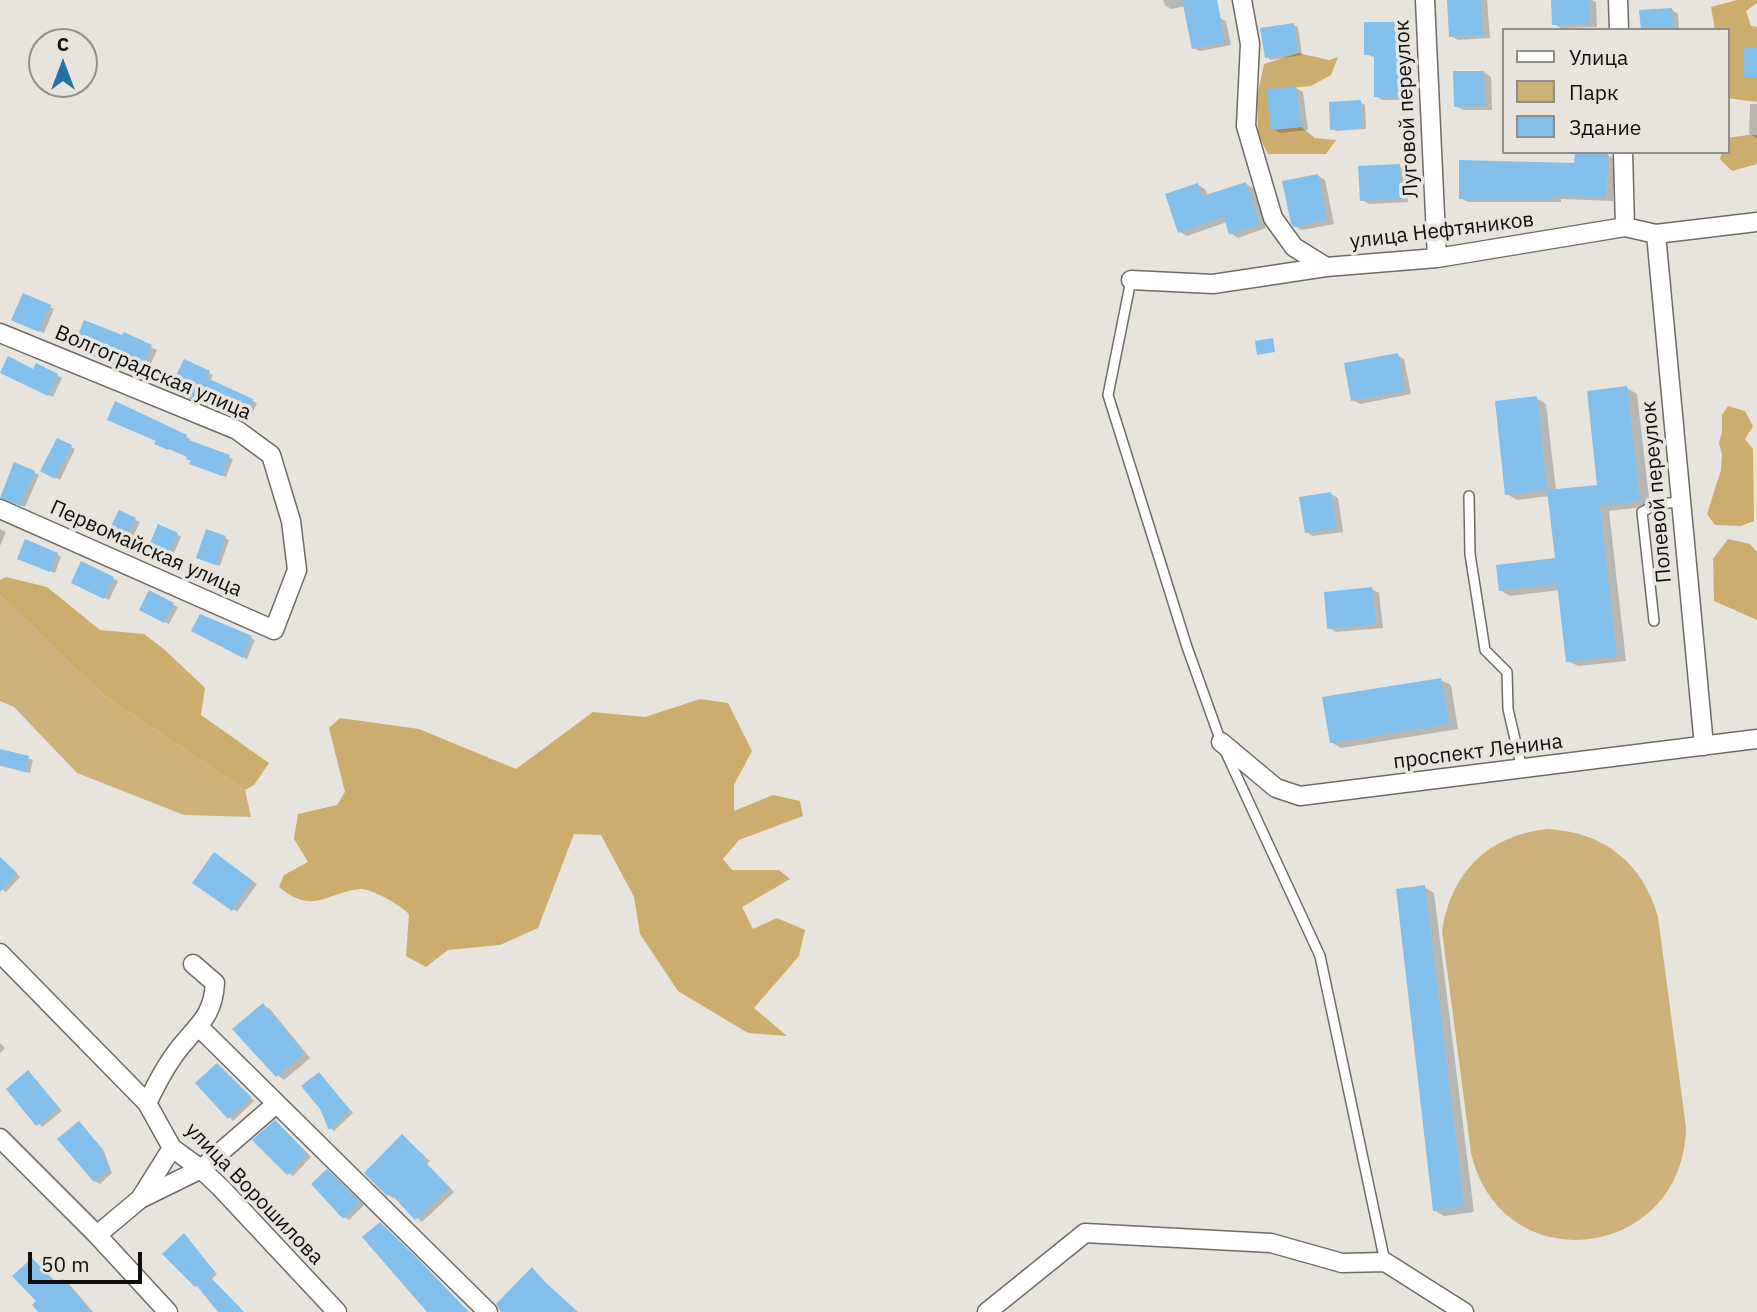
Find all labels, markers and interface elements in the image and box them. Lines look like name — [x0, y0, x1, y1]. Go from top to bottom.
street label: Луговой переулок — [1390, 19, 1424, 199]
north arrow — [28, 28, 98, 98]
legend — [1502, 28, 1729, 154]
text: С — [57, 32, 69, 56]
text: Улица — [1569, 43, 1628, 71]
text: Парк — [1569, 78, 1619, 106]
text: Здание — [1569, 113, 1641, 141]
street label: улица Нефтяников — [1348, 207, 1536, 255]
street label: Волгоградская улица — [51, 320, 255, 426]
street label: Полевой переулок — [1636, 400, 1678, 584]
street label: Первомайская улица — [46, 495, 246, 603]
street label: проспект Ленина — [1392, 729, 1564, 775]
street label: улица Ворошилова — [180, 1118, 328, 1270]
scale bar — [32, 1238, 145, 1282]
text: 50 m — [41, 1250, 90, 1278]

